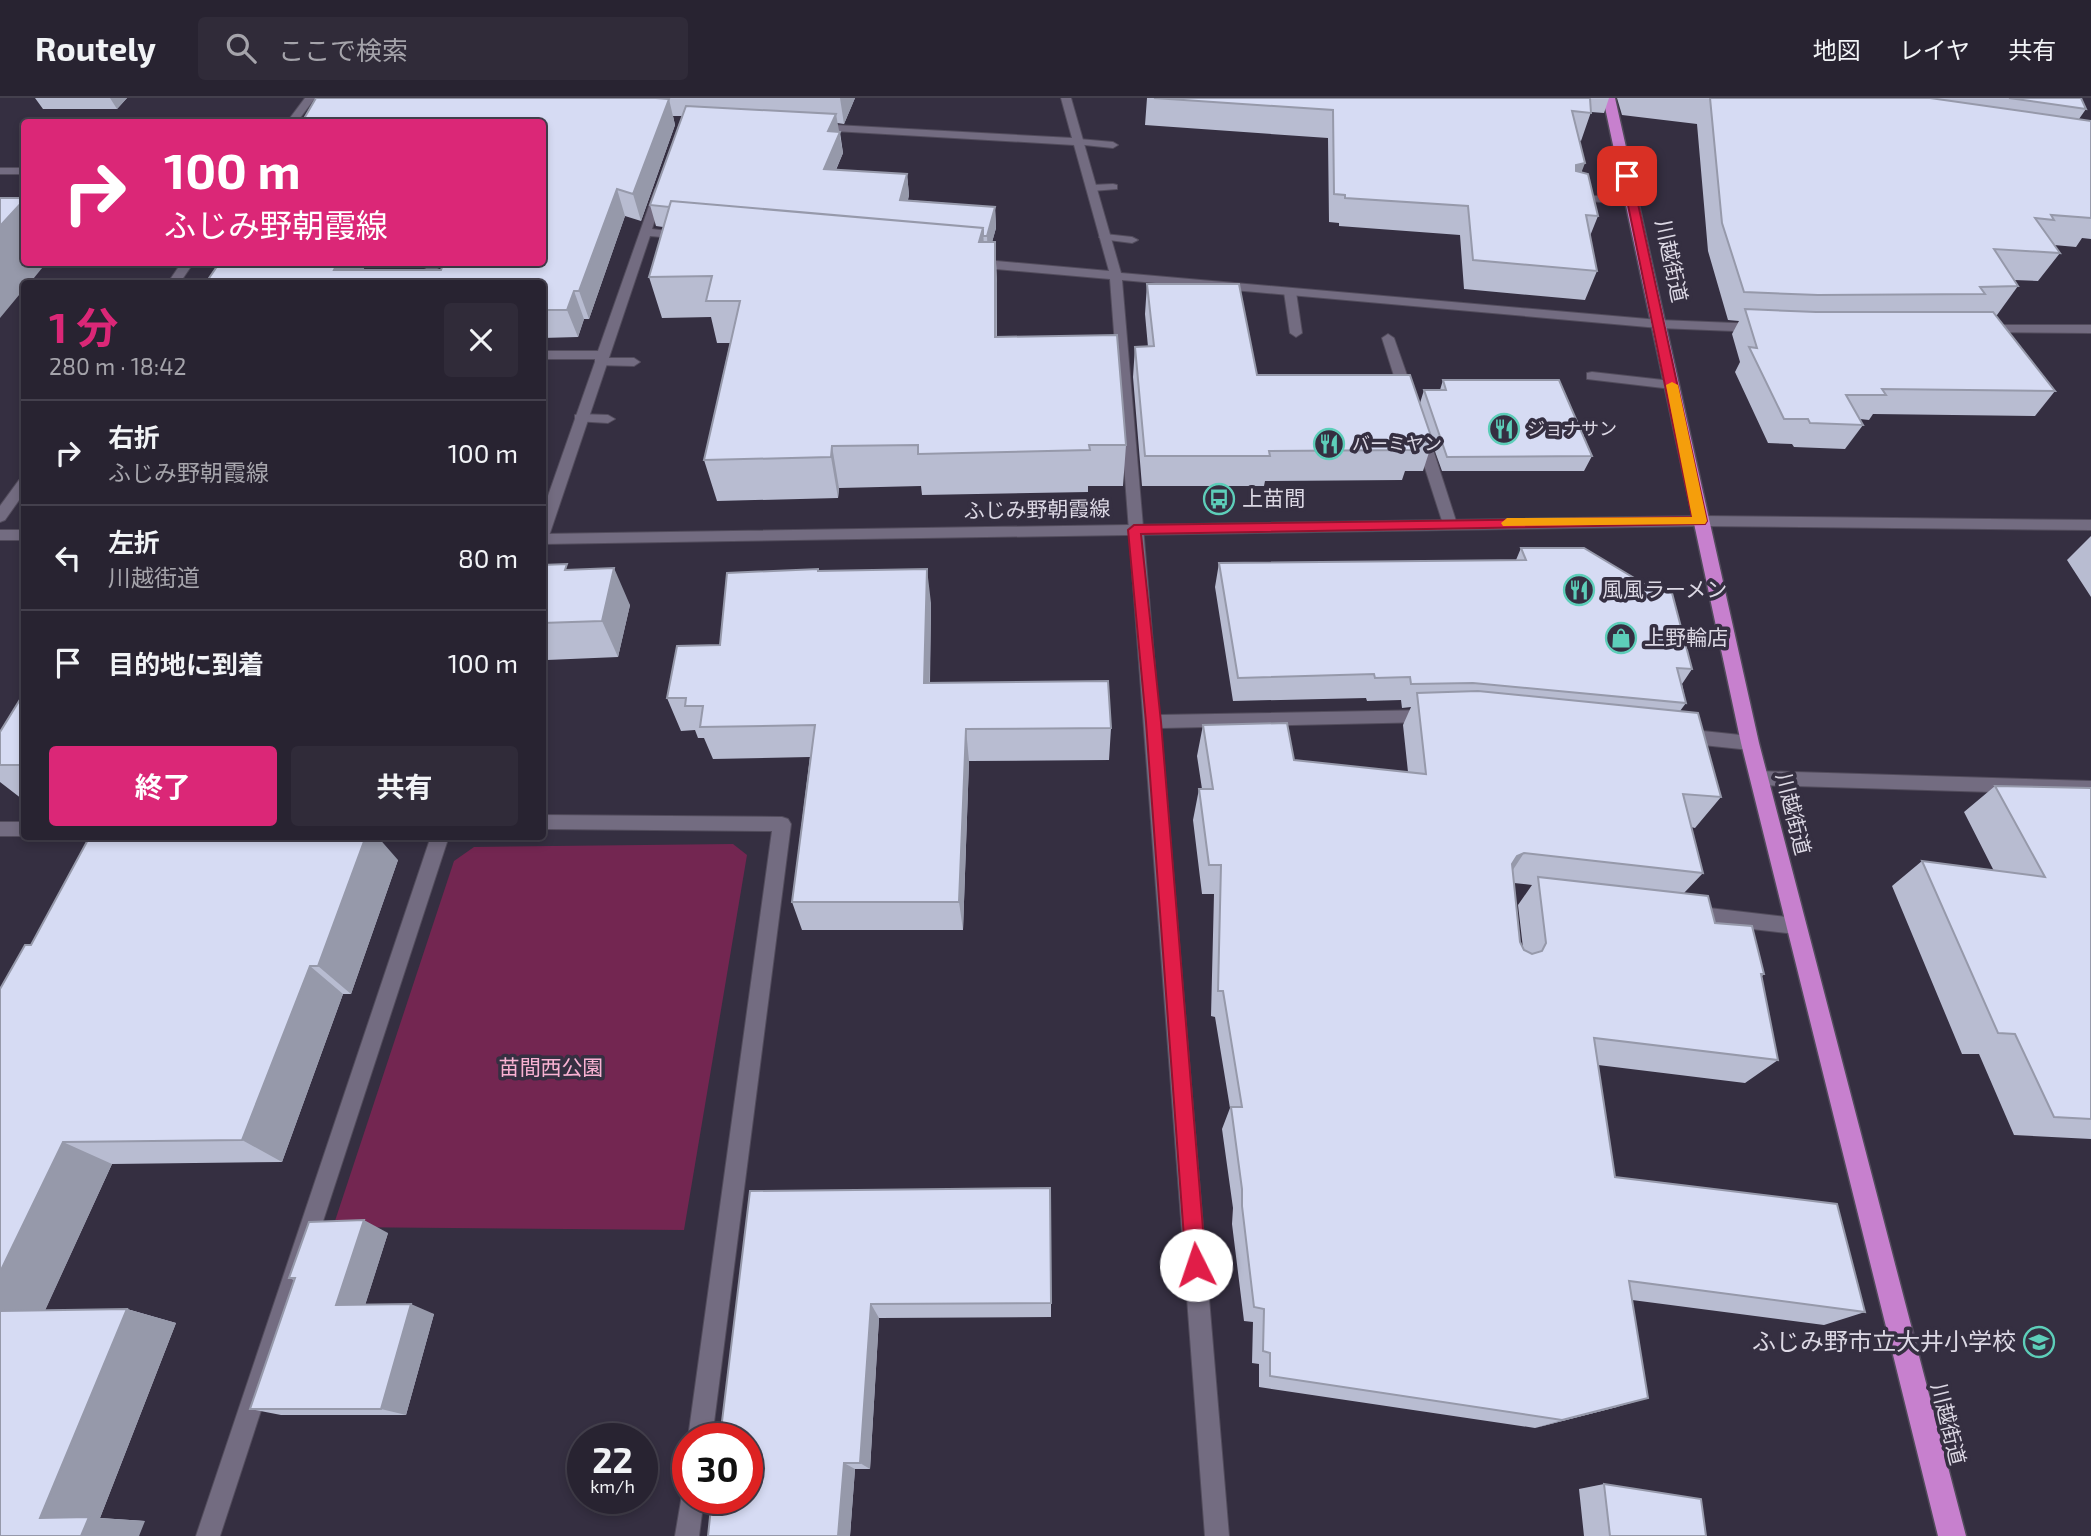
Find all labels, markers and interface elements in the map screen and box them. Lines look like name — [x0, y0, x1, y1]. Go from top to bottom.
search box — [198, 17, 688, 80]
text: Routely — [35, 28, 156, 68]
icon: search — [222, 29, 260, 67]
text: ここで検索 — [278, 34, 408, 65]
text: 地図 — [1813, 35, 1861, 64]
text: レイヤ — [1899, 35, 1970, 64]
text: 共有 — [2008, 35, 2056, 64]
text: 100 m — [164, 140, 301, 199]
pin — [1597, 146, 1657, 206]
icon: right — [49, 147, 140, 238]
icon: arrive — [1608, 157, 1646, 195]
text: ふじみ野朝霞線 — [164, 205, 388, 243]
street label: 川越街道 — [1652, 217, 1693, 304]
text: 1 分 — [49, 301, 118, 351]
button: close — [444, 303, 518, 377]
text: 280 m · 18:42 — [49, 352, 186, 380]
restaurant icon: ジョナサン — [1487, 412, 1521, 446]
place label: ジョナサン — [1527, 417, 1617, 439]
text: 右折 — [108, 421, 160, 452]
restaurant icon: バーミヤン — [1312, 427, 1346, 461]
place label: バーミヤン — [1352, 432, 1442, 454]
icon: right — [49, 434, 87, 472]
text: 100 m — [448, 437, 518, 468]
text: ふじみ野朝霞線 — [108, 458, 269, 486]
bus stop icon: 上苗間 — [1202, 482, 1236, 516]
place label: 上苗間 — [1242, 485, 1305, 510]
street label: ふじみ野朝霞線 — [963, 495, 1111, 522]
text: 左折 — [108, 526, 160, 557]
icon: left — [49, 539, 87, 577]
text: 80 m — [458, 542, 518, 573]
text: 川越街道 — [108, 563, 200, 591]
restaurant icon: 風風ラーメン — [1562, 573, 1596, 607]
place label: 風風ラーメン — [1602, 576, 1727, 601]
shop icon: 上野輪店 — [1604, 621, 1638, 655]
place label: 上野輪店 — [1644, 624, 1728, 649]
icon: arrive — [49, 644, 87, 682]
text: 100 m — [448, 647, 518, 678]
text: 目的地に到着 — [108, 648, 264, 679]
button: 終了 — [49, 746, 277, 826]
button: 共有 — [291, 746, 518, 826]
street label: 川越街道 — [1772, 770, 1817, 857]
park label: 苗間西公園 — [499, 1054, 604, 1079]
position arrow — [1159, 1228, 1233, 1302]
school or university icon: ふじみ野市立大井小学校 — [2022, 1325, 2056, 1359]
place label: ふじみ野市立大井小学校 — [1752, 1326, 2016, 1355]
street label: 川越街道 — [1927, 1380, 1972, 1467]
speed limit sign: 30 — [672, 1423, 763, 1514]
text: 22 — [592, 1438, 633, 1480]
text: km/h — [590, 1475, 635, 1497]

